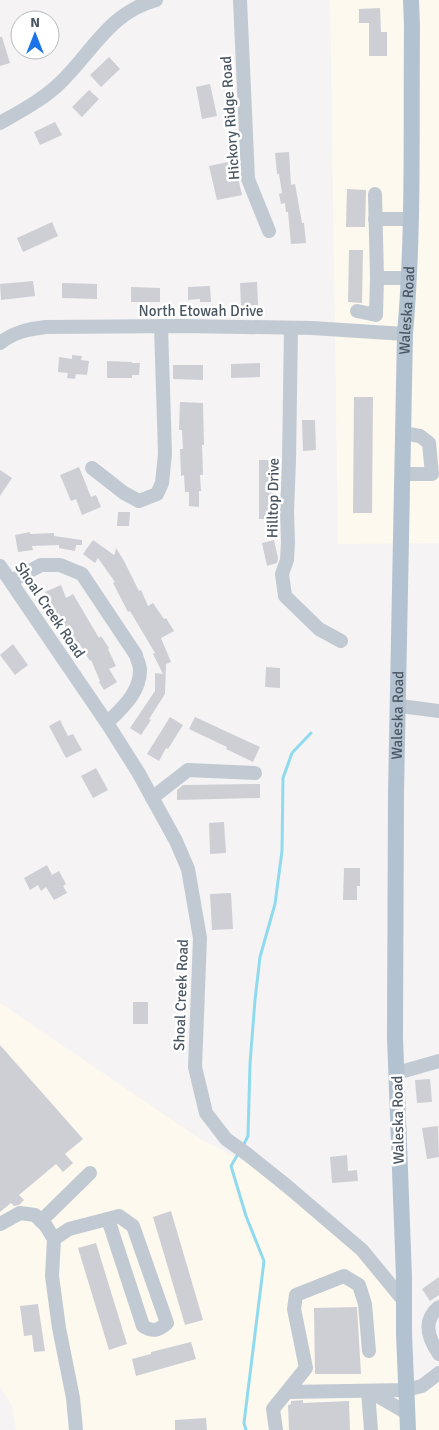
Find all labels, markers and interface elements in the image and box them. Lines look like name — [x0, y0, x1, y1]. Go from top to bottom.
north arrow — [10, 10, 60, 60]
text: N — [30, 14, 40, 31]
street label: Hickory Ridge Road — [217, 55, 243, 181]
street label: Waleska Road — [396, 266, 418, 355]
street label: North Etowah Drive — [139, 302, 263, 320]
street label: Hilltop Drive — [263, 458, 283, 538]
street label: Shoal Creek Road — [11, 559, 89, 661]
street label: Waleska Road — [388, 671, 407, 760]
street label: Shoal Creek Road — [170, 939, 192, 1051]
street label: Waleska Road — [388, 1075, 408, 1164]

